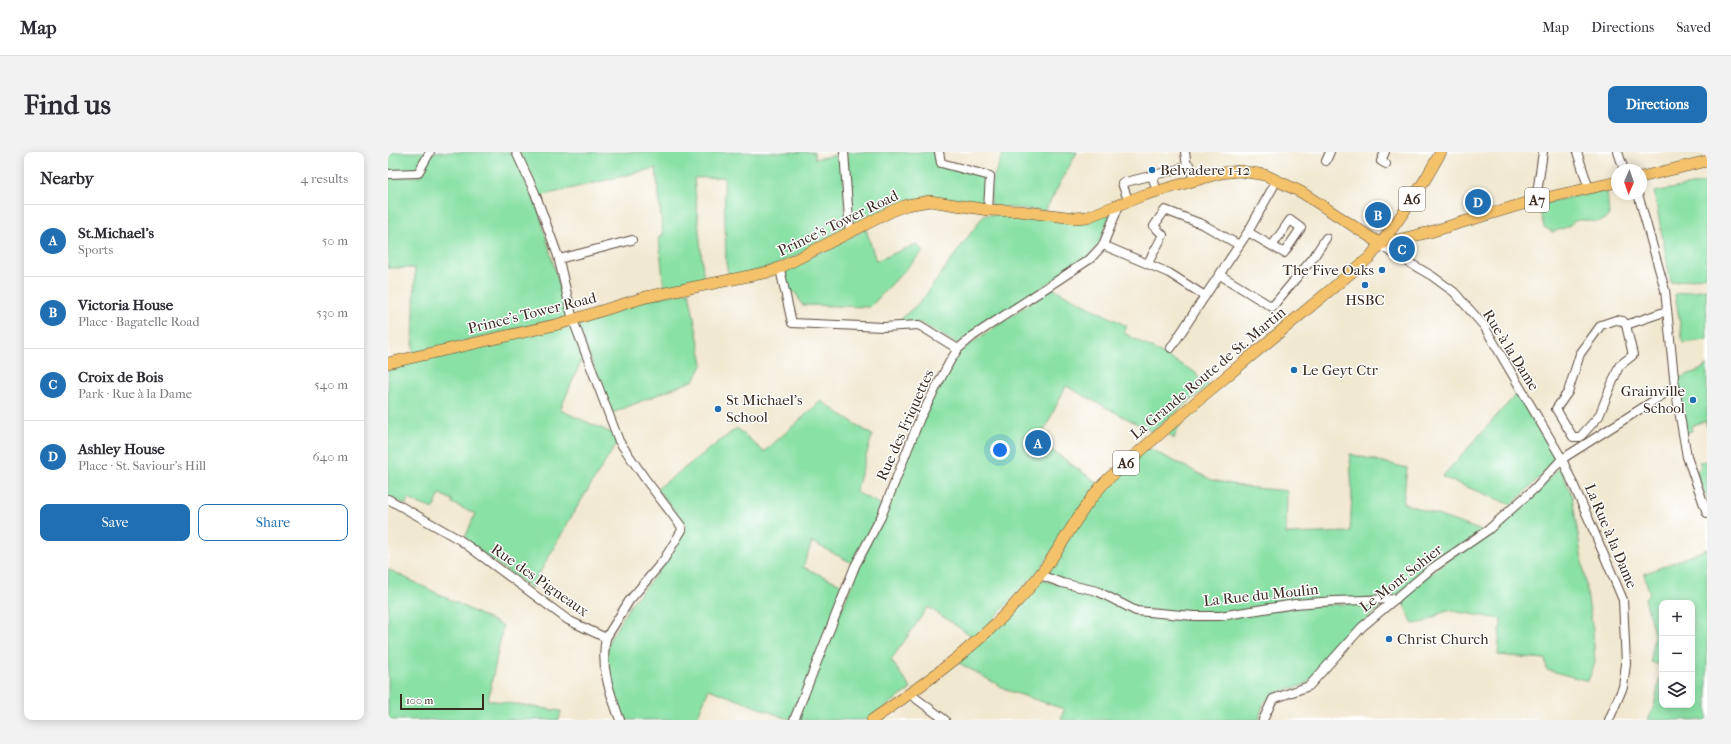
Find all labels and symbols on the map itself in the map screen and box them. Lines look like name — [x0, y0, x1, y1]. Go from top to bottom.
place label: Belvadere 1-12 — [1160, 161, 1250, 179]
north arrow — [1611, 164, 1647, 200]
marker: Belvadere 1-12 — [1147, 165, 1157, 175]
street label: Prince's Tower Road — [775, 186, 902, 260]
road number: A6 — [1399, 187, 1425, 211]
pin: D — [1465, 187, 1491, 217]
road number: A7 — [1525, 188, 1549, 212]
pin: B — [1365, 200, 1391, 230]
pin: C — [1389, 234, 1415, 264]
place label: The Five Oaks — [1282, 261, 1374, 279]
marker: The Five Oaks — [1377, 265, 1387, 275]
marker: HSBC — [1360, 280, 1370, 290]
street label: Prince's Tower Road — [466, 288, 599, 338]
place label: HSBC — [1345, 291, 1385, 309]
street label: La Grande Route de St. Martin — [1127, 303, 1289, 443]
street label: Rue à la Dame — [1479, 306, 1543, 394]
place label: Le Geyt Ctr — [1302, 361, 1379, 379]
marker: Le Geyt Ctr — [1289, 365, 1299, 375]
street label: Rue des Friquettes — [872, 366, 938, 484]
place label: Grainville School — [1621, 382, 1686, 417]
place label: St Michael's School — [726, 391, 803, 426]
marker: Grainville School — [1688, 395, 1698, 405]
marker: St Michael's School — [713, 404, 723, 414]
pin: A — [1025, 428, 1051, 458]
your location — [990, 440, 1010, 460]
road number: A6 — [1113, 451, 1139, 475]
street label: La Rue à la Dame — [1581, 481, 1641, 591]
street label: Rue des Pigneaux — [488, 540, 592, 620]
street label: Le Mont Sohier — [1356, 540, 1446, 616]
street label: La Rue du Moulin — [1203, 580, 1320, 610]
place label: Christ Church — [1397, 630, 1489, 648]
marker: Christ Church — [1384, 634, 1394, 644]
scale bar — [400, 692, 484, 711]

